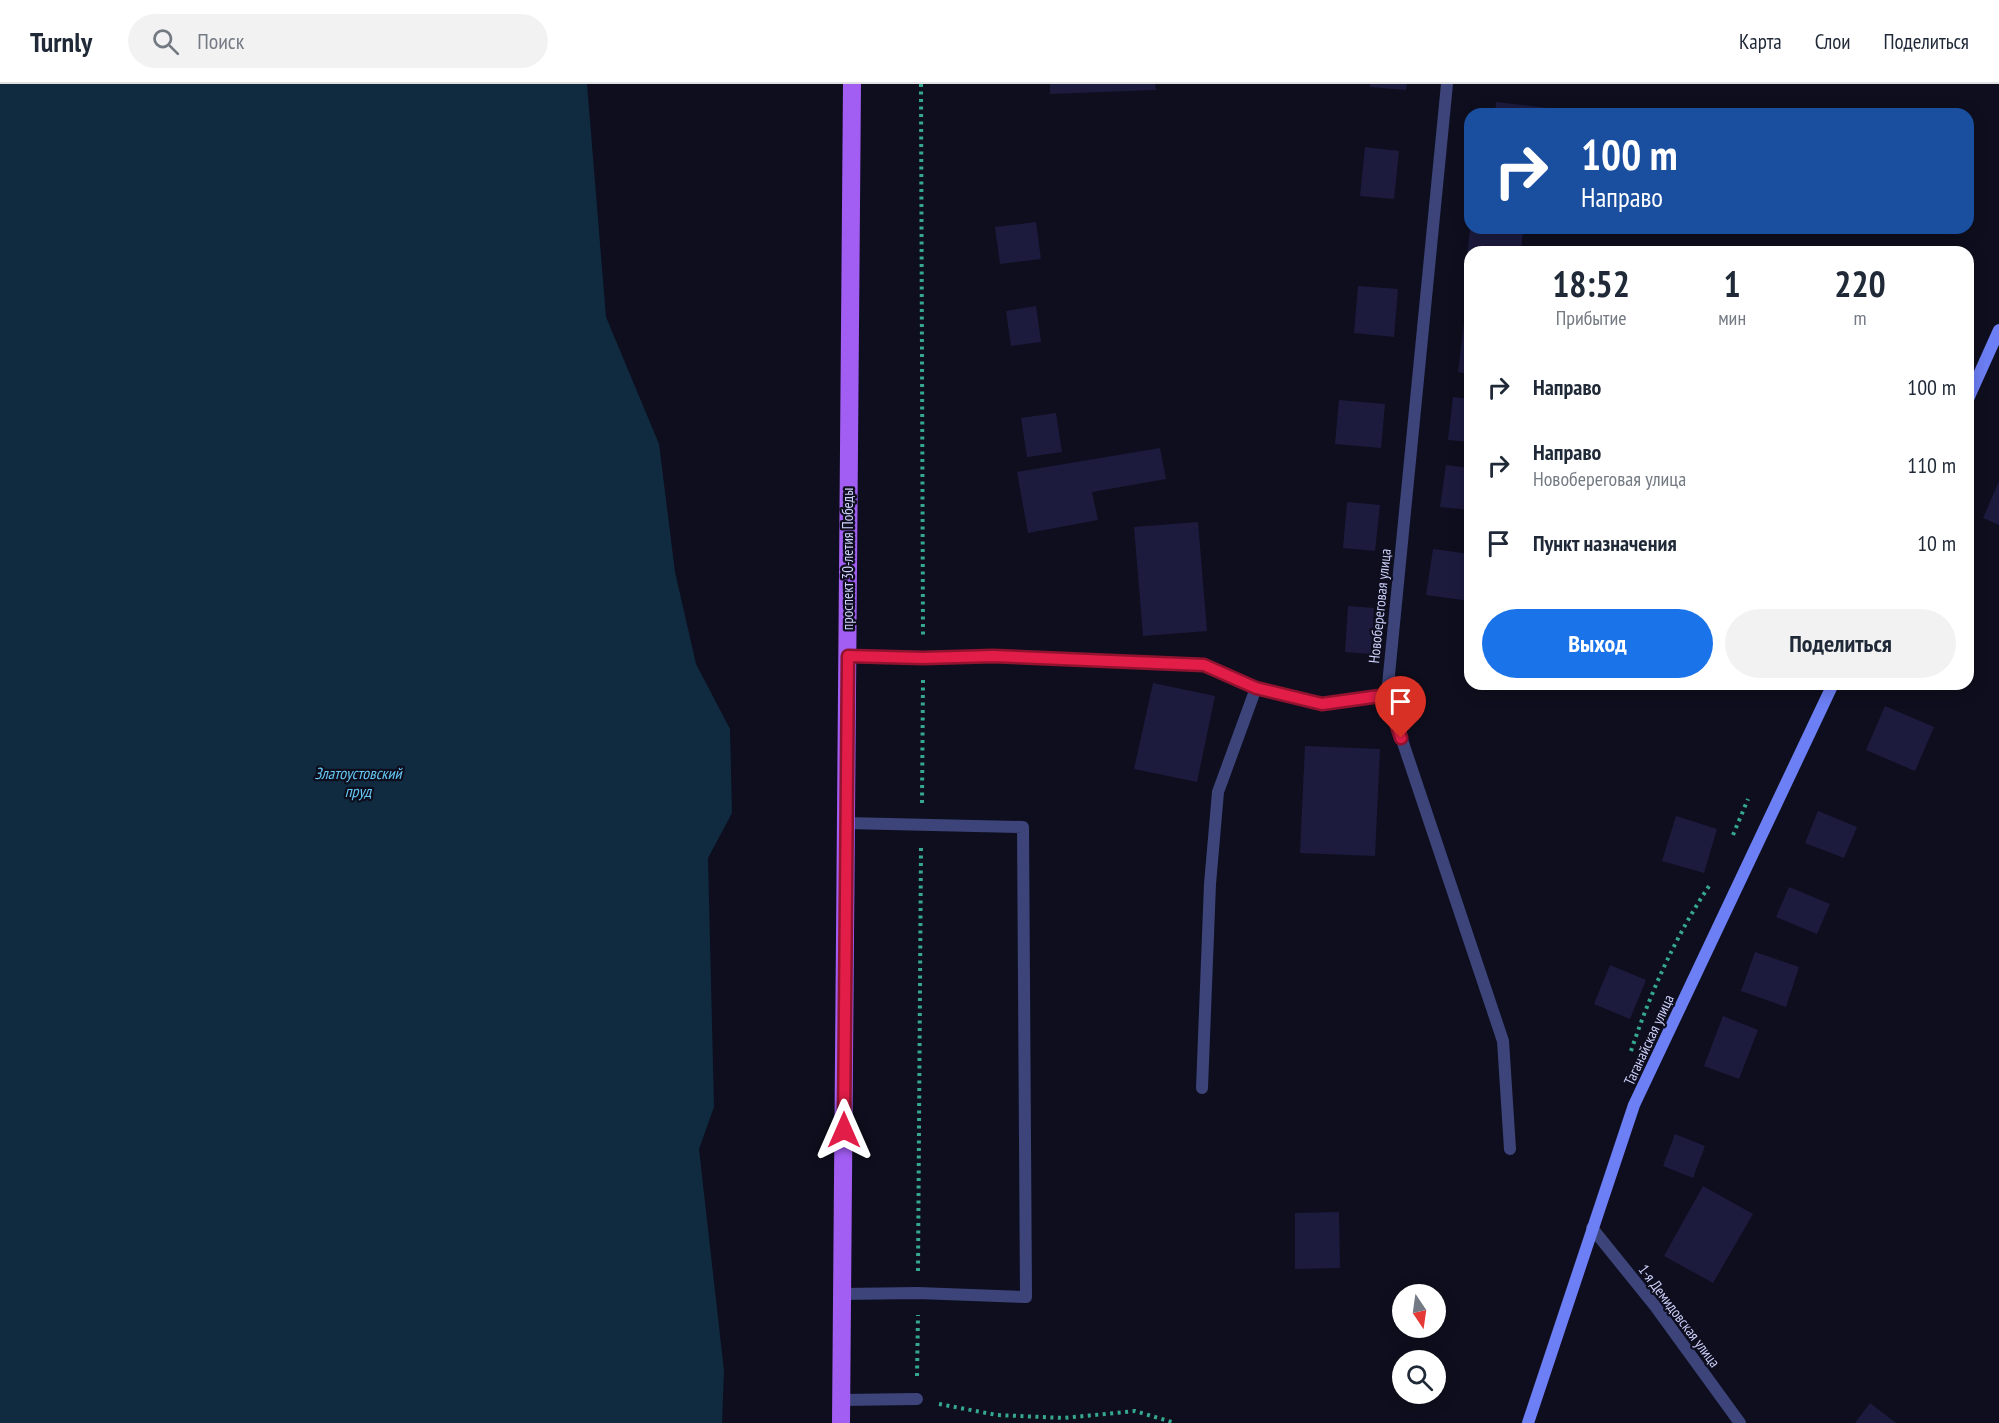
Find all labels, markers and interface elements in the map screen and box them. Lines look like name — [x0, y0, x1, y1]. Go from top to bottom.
search box — [128, 14, 548, 68]
text: Turnly — [30, 23, 92, 60]
icon: search — [149, 25, 182, 58]
text: Поиск — [197, 27, 244, 55]
text: Карта — [1739, 28, 1782, 55]
text: Слои — [1815, 28, 1850, 55]
text: Поделиться — [1883, 28, 1969, 55]
text: 100 m — [1581, 127, 1678, 182]
icon: right — [1482, 132, 1560, 210]
text: Направо — [1581, 180, 1663, 214]
text: 18:52 — [1552, 260, 1630, 307]
text: 1 — [1724, 260, 1741, 307]
text: 220 — [1834, 260, 1886, 307]
text: Прибытие — [1556, 305, 1627, 331]
text: мин — [1718, 305, 1746, 331]
text: m — [1854, 305, 1867, 331]
icon: right — [1482, 371, 1515, 404]
text: Направо — [1533, 373, 1601, 401]
text: 100 m — [1907, 373, 1956, 401]
text: Направо — [1533, 438, 1601, 466]
icon: right — [1482, 449, 1515, 482]
text: 110 m — [1907, 451, 1956, 479]
text: Новобереговая улица — [1533, 466, 1686, 492]
street label: проспект 30-летия Победы — [838, 488, 857, 630]
icon: arrive — [1482, 527, 1515, 560]
text: Пункт назначения — [1533, 529, 1677, 557]
text: 10 m — [1917, 529, 1956, 557]
street label: Новобереговая улица — [1364, 548, 1395, 664]
button: Выход — [1482, 609, 1713, 678]
button: Поделиться — [1725, 609, 1956, 678]
pin — [1375, 676, 1426, 738]
icon: arrive — [1384, 685, 1417, 718]
water label: Златоустовский пруд — [314, 763, 404, 801]
street label: Таганайская улица — [1619, 991, 1678, 1088]
position arrow — [812, 1098, 876, 1162]
street label: 1-я Демидовская улица — [1634, 1260, 1724, 1371]
north arrow — [1392, 1284, 1446, 1338]
map controls — [1392, 1284, 1446, 1404]
button: search — [1392, 1350, 1446, 1404]

